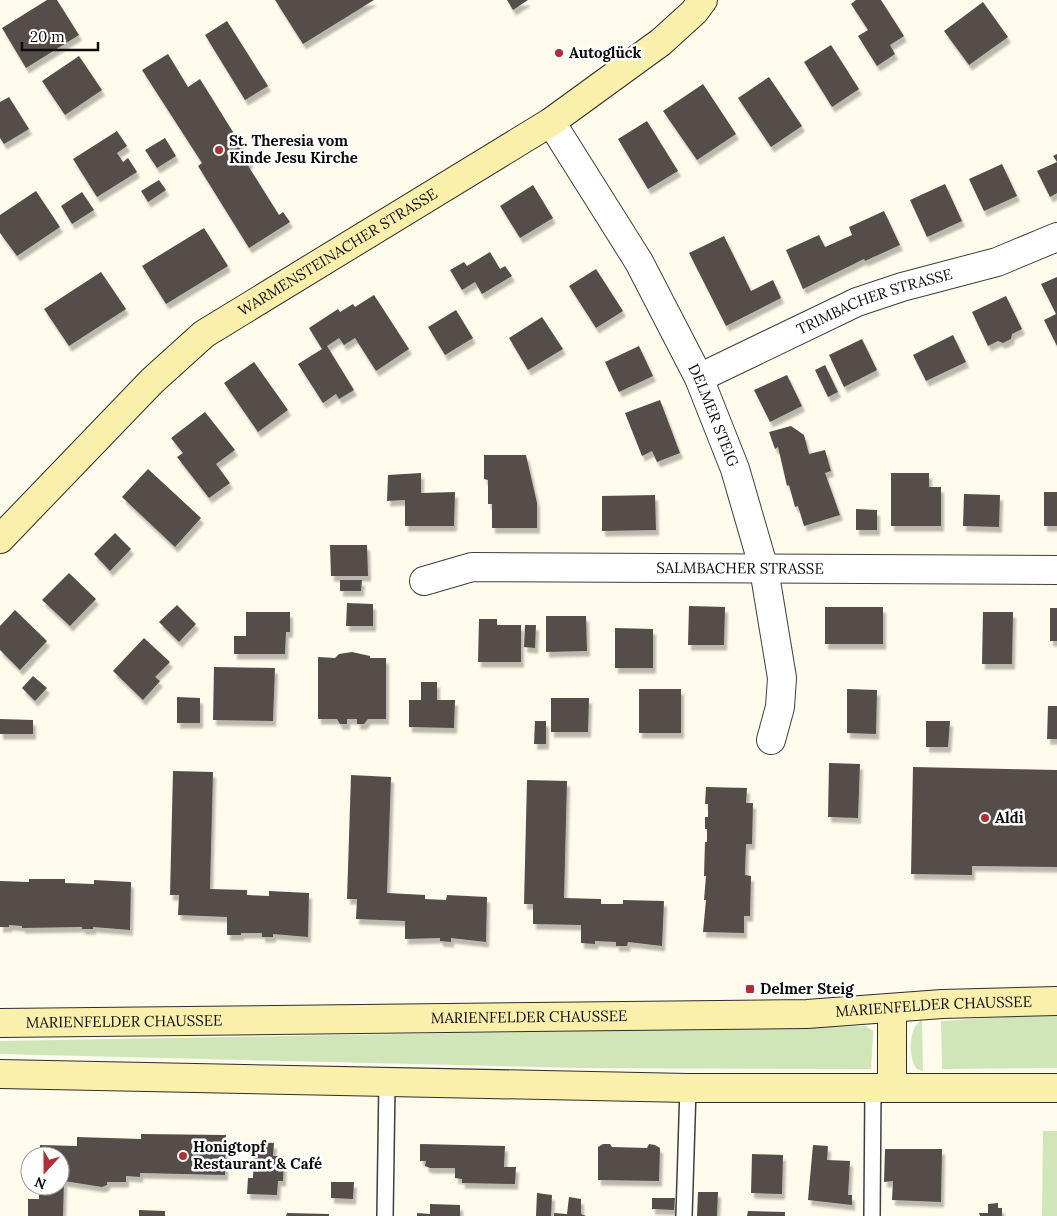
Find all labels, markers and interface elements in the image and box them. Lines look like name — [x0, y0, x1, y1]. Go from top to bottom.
scale bar — [22, 20, 99, 52]
text: 20 m — [30, 27, 65, 46]
place label: Autoglück — [569, 43, 642, 62]
marker: Autoglück — [553, 47, 565, 59]
place label: St. Theresia vom Kinde Jesu Kirche — [229, 131, 358, 167]
marker: St. Theresia vom Kinde Jesu Kirche — [213, 144, 225, 156]
street label: WARMENSTEINACHER STRASSE — [234, 184, 440, 320]
street label: TRIMBACHER STRASSE — [793, 264, 954, 339]
street label: DELMER STEIG — [684, 360, 743, 470]
street label: SALMBACHER STRASSE — [656, 558, 824, 578]
place label: Aldi — [995, 808, 1024, 827]
marker: Aldi — [979, 812, 991, 824]
place label: Delmer Steig — [760, 979, 854, 998]
marker: Delmer Steig — [744, 983, 756, 995]
street label: MARIENFELDER CHAUSSEE — [835, 992, 1032, 1021]
street label: MARIENFELDER CHAUSSEE — [431, 1006, 627, 1027]
street label: MARIENFELDER CHAUSSEE — [26, 1011, 222, 1032]
place label: Honigtopf Restaurant & Café — [193, 1137, 322, 1173]
north arrow — [20, 1146, 70, 1196]
marker: Honigtopf Restaurant & Café — [177, 1150, 189, 1162]
text: N — [32, 1173, 49, 1193]

